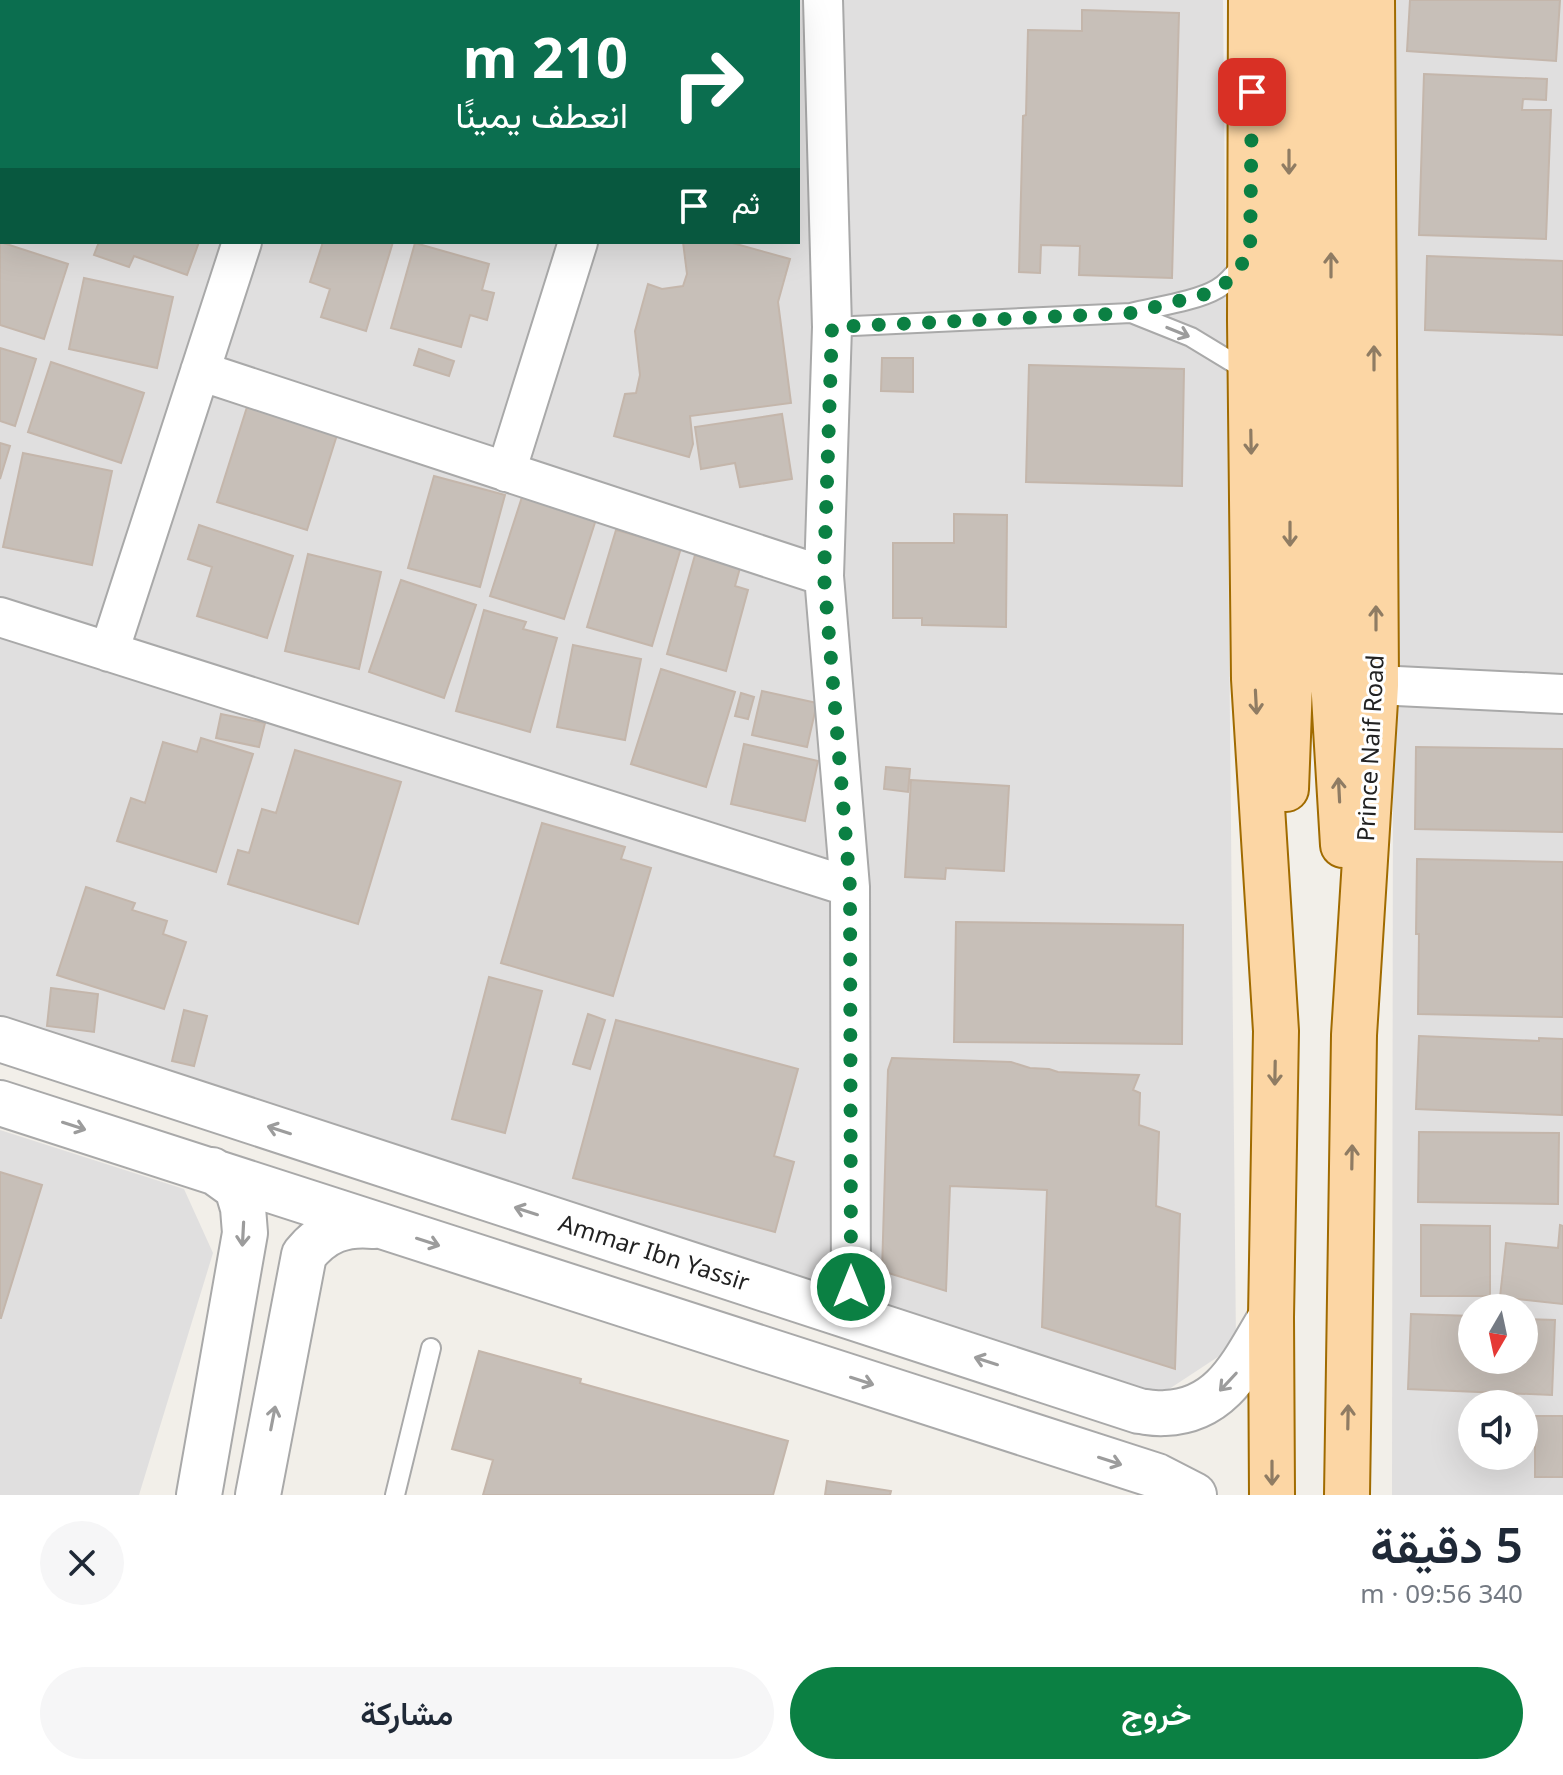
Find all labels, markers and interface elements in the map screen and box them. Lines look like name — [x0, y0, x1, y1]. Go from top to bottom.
text: 210 m — [463, 18, 628, 94]
icon: right — [656, 32, 760, 136]
pin — [1218, 58, 1286, 126]
icon: arrive — [1230, 70, 1274, 114]
text: انعطف يمينًا — [455, 90, 628, 139]
one-way arrow — [1281, 148, 1297, 175]
text: ثم — [732, 182, 760, 223]
icon: arrive — [672, 184, 716, 228]
one-way arrow — [1323, 252, 1339, 279]
one-way arrow — [1165, 326, 1190, 340]
one-way arrow — [1366, 345, 1382, 372]
one-way arrow — [1243, 428, 1259, 455]
one-way arrow — [1282, 520, 1298, 547]
one-way arrow — [1368, 605, 1384, 632]
street label: Prince Naif Road — [1348, 654, 1391, 842]
one-way arrow — [1249, 688, 1264, 715]
one-way arrow — [1332, 777, 1347, 804]
one-way arrow — [1267, 1059, 1283, 1086]
one-way arrow — [62, 1120, 87, 1135]
one-way arrow — [267, 1122, 292, 1137]
one-way arrow — [1344, 1144, 1360, 1171]
one-way arrow — [514, 1203, 539, 1218]
street label: Ammar Ibn Yassir — [555, 1205, 754, 1298]
one-way arrow — [236, 1220, 251, 1247]
one-way arrow — [415, 1235, 440, 1250]
position arrow — [809, 1245, 893, 1329]
north arrow — [1458, 1294, 1538, 1374]
map controls — [1458, 1294, 1538, 1470]
one-way arrow — [974, 1353, 999, 1368]
one-way arrow — [1219, 1372, 1238, 1392]
one-way arrow — [849, 1374, 875, 1389]
button: sound — [1458, 1390, 1538, 1470]
one-way arrow — [1340, 1404, 1356, 1431]
one-way arrow — [266, 1406, 281, 1432]
one-way arrow — [1097, 1454, 1122, 1469]
one-way arrow — [1264, 1459, 1280, 1486]
text: 5 دقيقة — [1370, 1512, 1523, 1577]
button: close — [40, 1521, 124, 1605]
text: 340 m · 09:56 — [1360, 1575, 1523, 1611]
button: مشاركة — [40, 1667, 774, 1759]
button: خروج — [790, 1667, 1523, 1759]

